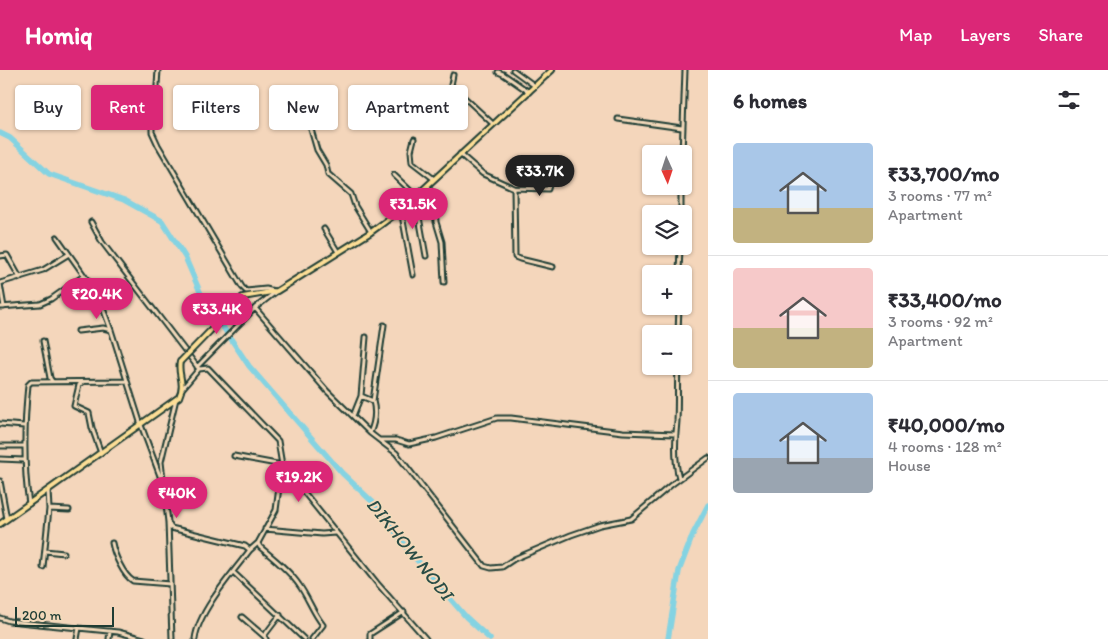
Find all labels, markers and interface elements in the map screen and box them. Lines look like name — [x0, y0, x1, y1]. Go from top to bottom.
text: Homiq — [25, 21, 93, 50]
text: Map — [899, 24, 932, 46]
text: Layers — [960, 24, 1010, 46]
text: Share — [1038, 24, 1083, 46]
chip: Buy — [15, 85, 81, 130]
chip: Rent — [91, 85, 163, 130]
chip: Filters — [173, 85, 259, 130]
chip: New — [269, 85, 338, 130]
chip: Apartment — [348, 85, 468, 130]
icon: filters — [1055, 86, 1083, 114]
text: 6 homes — [733, 88, 807, 113]
north arrow — [642, 145, 692, 195]
map controls — [642, 145, 692, 375]
pin: ₹33.7K — [499, 154, 581, 197]
text: ₹33.7K — [516, 161, 564, 180]
text: ₹33,700/mo — [888, 161, 1000, 186]
icon: home — [773, 163, 833, 223]
text: 3 rooms · 77 m² — [888, 186, 992, 205]
pin: ₹31.5K — [372, 188, 454, 230]
text: ₹31.5K — [390, 194, 436, 213]
button: layers — [642, 205, 692, 255]
text: Apartment — [888, 205, 963, 224]
button: + — [642, 265, 692, 315]
pin: ₹20.4K — [56, 278, 138, 320]
text: ₹20.4K — [72, 284, 122, 303]
text: ₹33,400/mo — [888, 287, 1002, 312]
icon: home — [773, 288, 833, 348]
pin: ₹33.4K — [176, 292, 258, 335]
text: ₹33.4K — [192, 299, 242, 318]
text: 3 rooms · 92 m² — [888, 312, 993, 331]
button: − — [642, 325, 692, 375]
text: Apartment — [888, 331, 963, 350]
text: ₹40,000/mo — [888, 412, 1005, 437]
icon: home — [773, 413, 833, 473]
text: 4 rooms · 128 m² — [888, 437, 1002, 456]
text: House — [888, 456, 931, 475]
pin: ₹19.2K — [258, 460, 340, 503]
text: ₹19.2K — [276, 467, 322, 486]
pin: ₹40K — [147, 476, 207, 519]
text: ₹40K — [158, 483, 196, 502]
water label: DIKHOW NODI — [362, 493, 460, 607]
scale bar — [15, 604, 114, 627]
text: 200 m — [22, 607, 62, 624]

